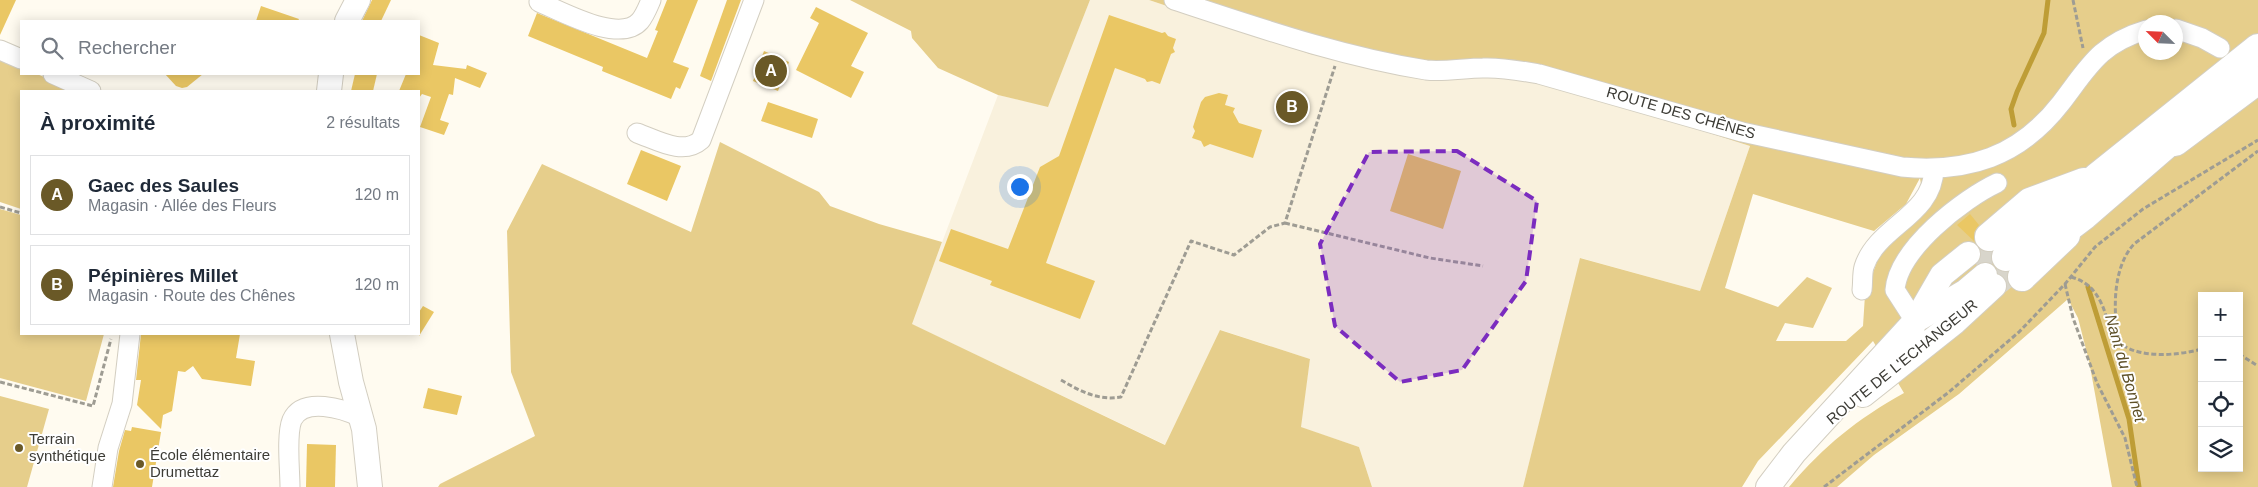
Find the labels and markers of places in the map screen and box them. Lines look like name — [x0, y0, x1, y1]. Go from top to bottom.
pin: A — [755, 52, 787, 90]
pin: B — [1276, 88, 1308, 126]
place label: Terrain synthétique — [29, 430, 106, 464]
marker: Terrain synthétique — [13, 442, 25, 454]
place label: École élémentaire Drumettaz — [150, 446, 270, 480]
marker: École élémentaire Drumettaz — [134, 458, 146, 470]

